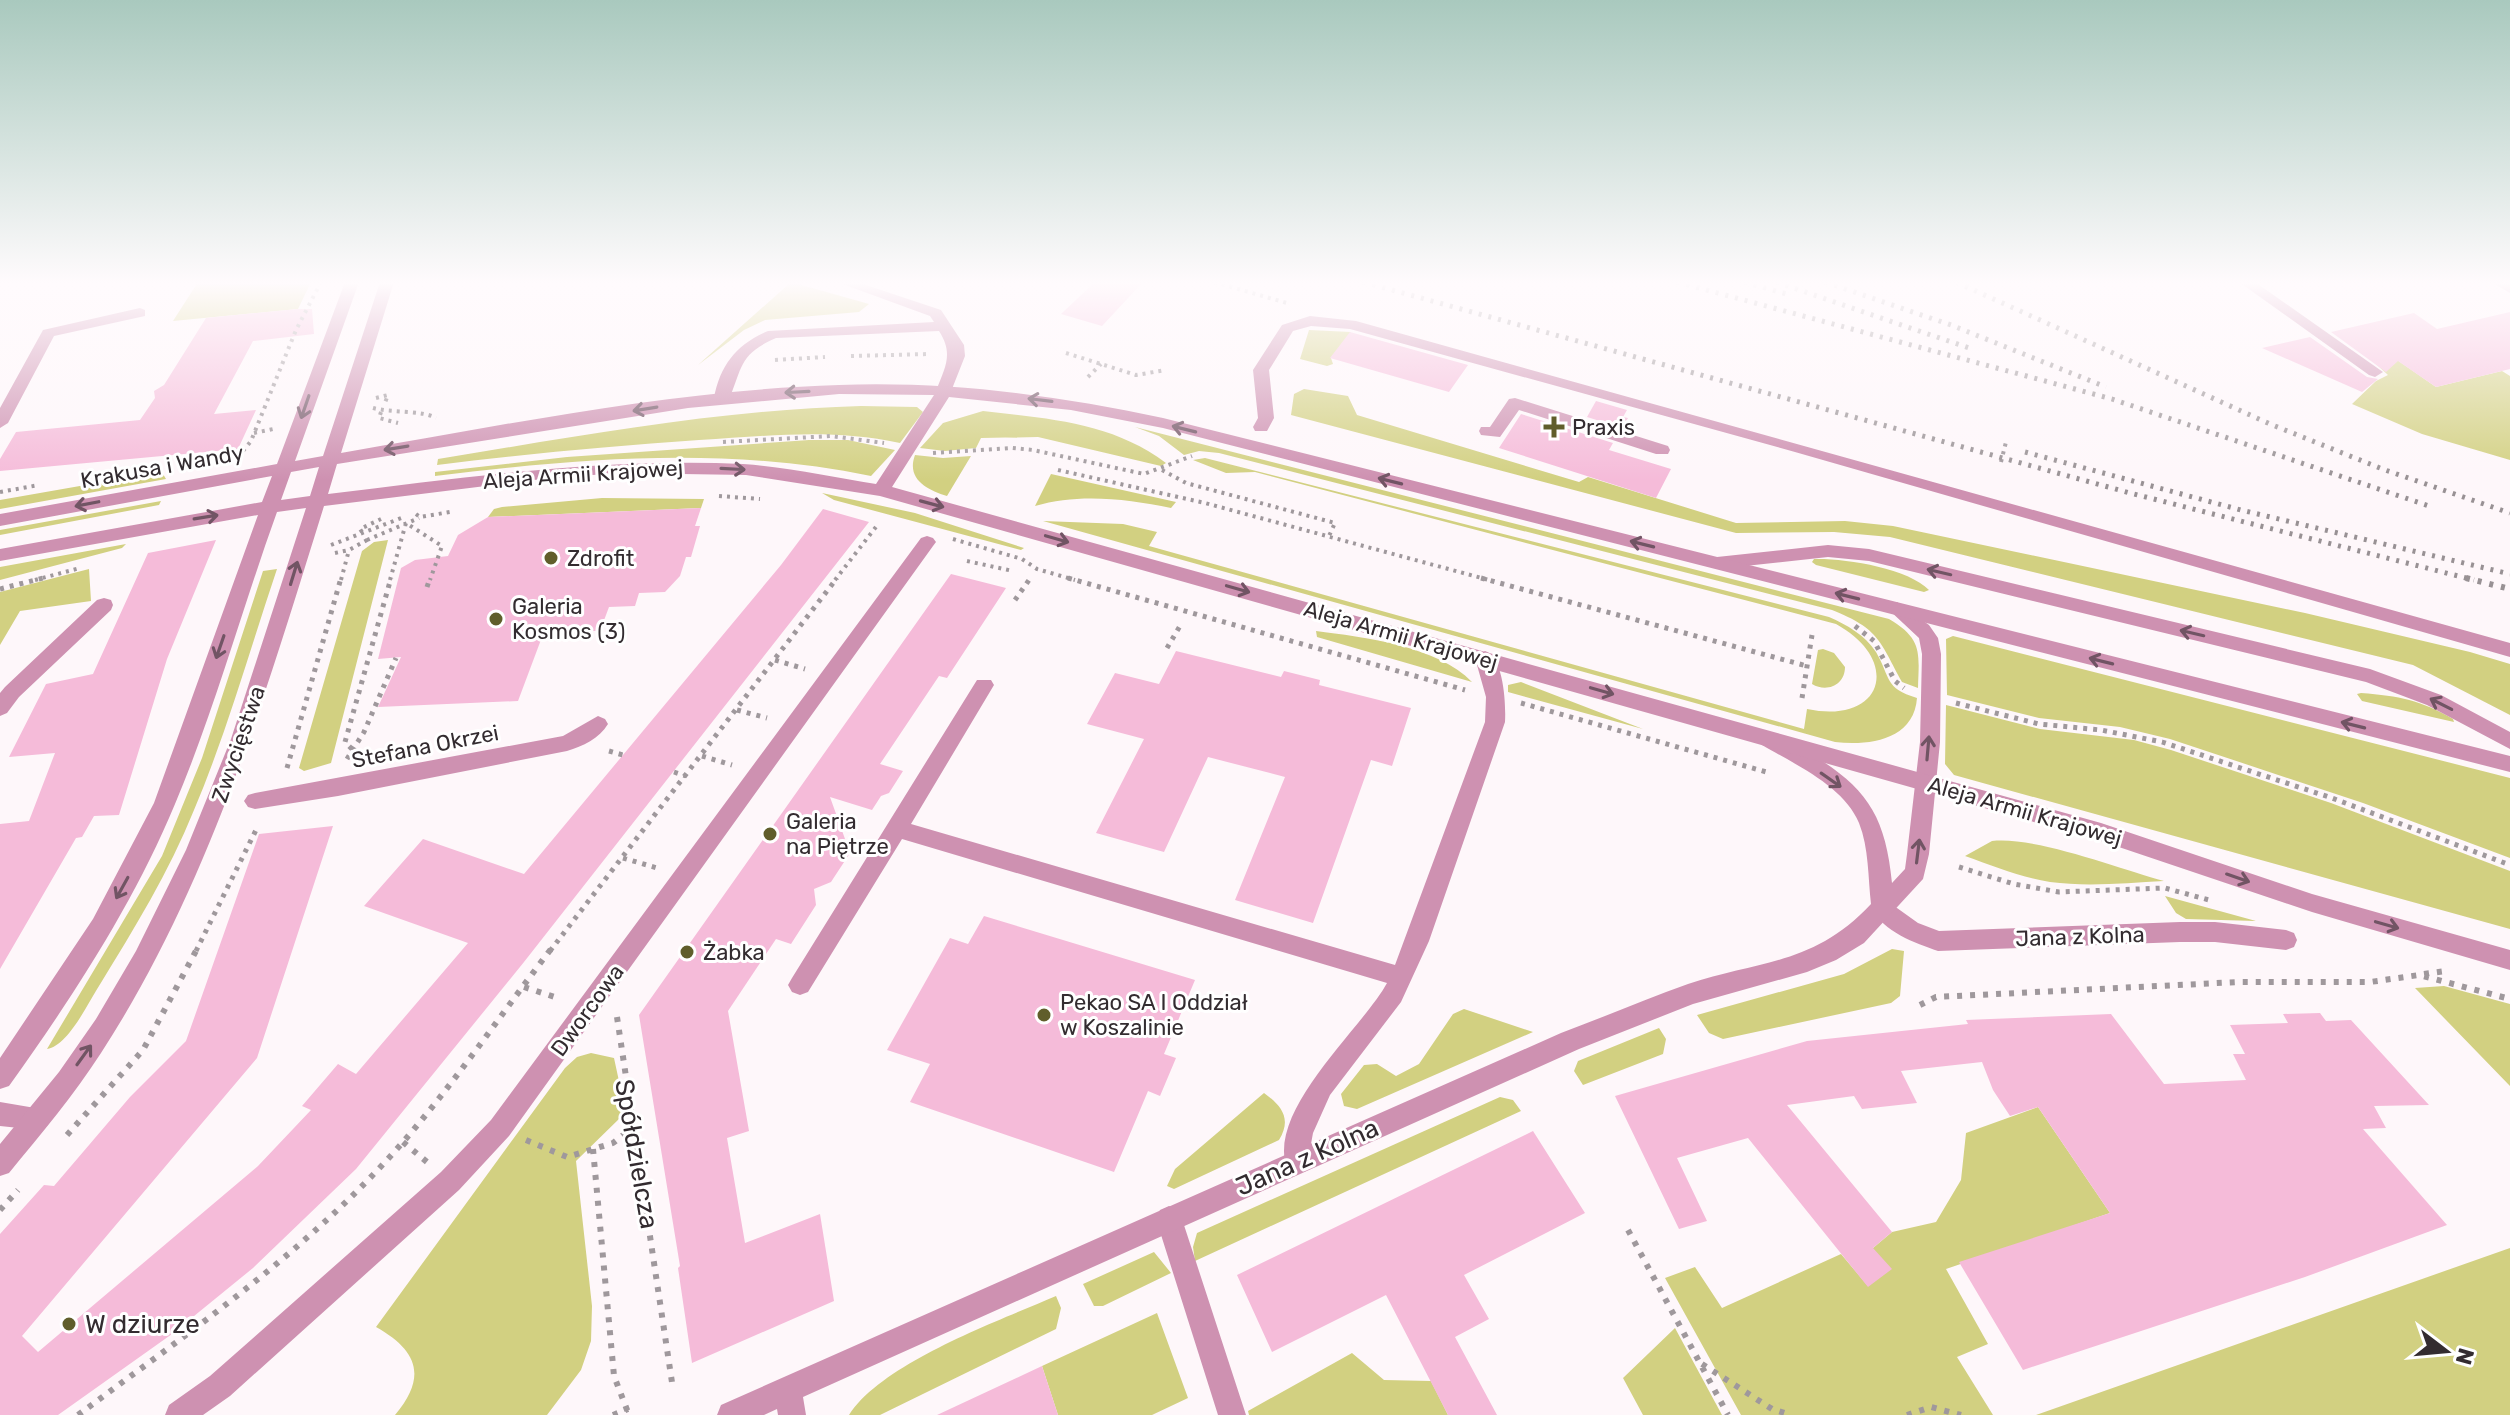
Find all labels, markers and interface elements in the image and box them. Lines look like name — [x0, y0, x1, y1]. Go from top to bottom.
one-way arrow — [784, 384, 811, 399]
one-way arrow — [1027, 393, 1054, 408]
one-way arrow — [297, 394, 312, 419]
one-way arrow — [633, 403, 658, 418]
place label: Praxis — [1572, 414, 1635, 441]
marker: Praxis — [1543, 416, 1565, 438]
one-way arrow — [1171, 420, 1197, 435]
street label: Krakusa i Wandy — [78, 439, 246, 494]
one-way arrow — [384, 441, 409, 456]
street label: Aleja Armii Krajowej — [482, 454, 684, 495]
one-way arrow — [719, 462, 746, 477]
one-way arrow — [1377, 472, 1403, 487]
one-way arrow — [918, 497, 944, 512]
one-way arrow — [75, 498, 100, 513]
one-way arrow — [192, 509, 218, 524]
one-way arrow — [1044, 532, 1070, 547]
one-way arrow — [1629, 536, 1655, 551]
place label: Zdrofit — [567, 545, 635, 572]
marker: Zdrofit — [542, 549, 560, 567]
one-way arrow — [287, 561, 302, 587]
one-way arrow — [1927, 564, 1952, 579]
one-way arrow — [1224, 583, 1250, 598]
one-way arrow — [1834, 587, 1860, 602]
place label: Galeria Kosmos (3) — [512, 593, 625, 645]
street label: Aleja Armii Krajowej — [1301, 595, 1501, 676]
marker: Galeria Kosmos (3) — [487, 610, 505, 628]
one-way arrow — [2180, 625, 2205, 640]
one-way arrow — [212, 635, 227, 660]
one-way arrow — [2088, 652, 2114, 667]
street label: Zwycięstwa — [206, 682, 271, 806]
one-way arrow — [1588, 685, 1614, 700]
one-way arrow — [2430, 696, 2454, 712]
one-way arrow — [2340, 716, 2366, 731]
street label: Stefana Okrzei — [349, 719, 501, 774]
one-way arrow — [1921, 735, 1936, 762]
street label: Aleja Armii Krajowej — [1925, 771, 2125, 852]
one-way arrow — [1819, 772, 1841, 788]
place label: Galeria na Piętrze — [786, 808, 889, 860]
marker: Galeria na Piętrze — [761, 825, 779, 843]
one-way arrow — [1911, 838, 1926, 865]
one-way arrow — [2226, 872, 2251, 887]
one-way arrow — [114, 876, 130, 899]
one-way arrow — [2374, 918, 2400, 933]
street label: Jana z Kolna — [2015, 921, 2145, 952]
place label: Żabka — [703, 939, 765, 966]
marker: Żabka — [678, 943, 696, 961]
street label: Dworcowa — [545, 959, 630, 1062]
place label: Pekao SA I Oddział w Koszalinie — [1060, 989, 1248, 1041]
marker: Pekao SA I Oddział w Koszalinie — [1035, 1006, 1053, 1024]
one-way arrow — [76, 1045, 92, 1067]
street label: Spółdzielcza — [608, 1077, 665, 1231]
street label: Jana z Kolna — [1231, 1112, 1383, 1203]
place label: W dziurze — [85, 1309, 200, 1340]
north arrow — [2406, 1311, 2486, 1391]
marker: W dziurze — [60, 1315, 78, 1333]
text: N — [2450, 1345, 2480, 1368]

